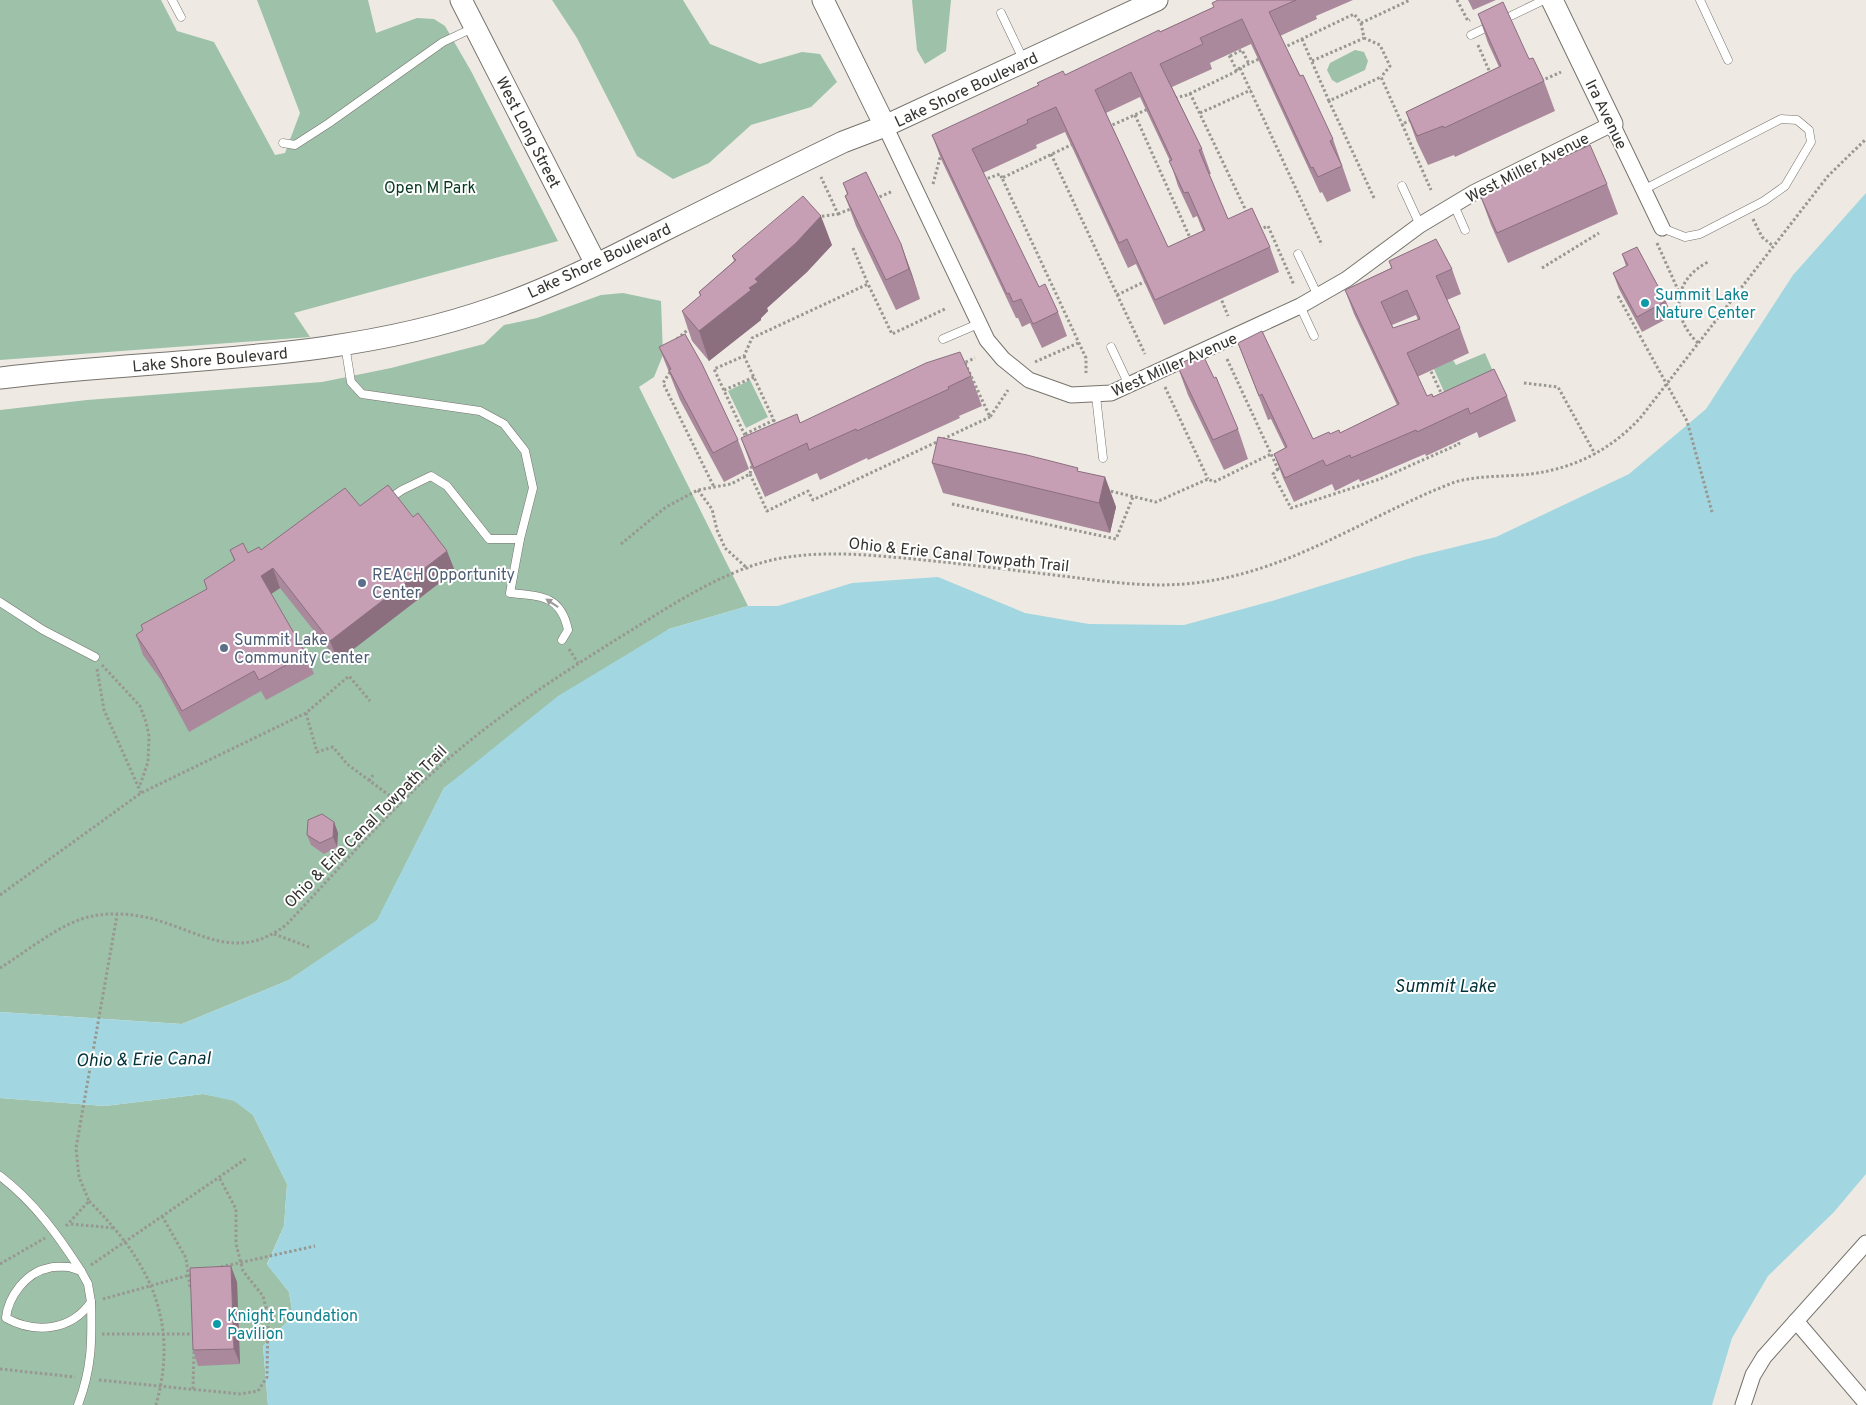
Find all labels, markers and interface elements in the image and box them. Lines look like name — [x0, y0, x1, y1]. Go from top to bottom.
street label: Lake Shore Boulevard — [892, 49, 1042, 133]
street label: West Long Street — [490, 74, 564, 192]
street label: Ira Avenue — [1580, 77, 1631, 153]
street label: West Miller Avenue — [1463, 129, 1593, 208]
park label: Open M Park — [384, 179, 476, 199]
street label: Lake Shore Boulevard — [525, 220, 675, 304]
place label: Summit Lake Nature Center — [1655, 286, 1756, 324]
marker: Summit Lake Nature Center — [1639, 297, 1651, 309]
street label: West Miller Avenue — [1109, 329, 1241, 403]
street label: Lake Shore Boulevard — [132, 344, 289, 378]
street label: Ohio & Erie Canal Towpath Trail — [847, 534, 1070, 578]
place label: REACH Opportunity Center — [372, 566, 515, 604]
marker: REACH Opportunity Center — [356, 577, 368, 589]
one-way arrow — [545, 598, 559, 608]
place label: Summit Lake Community Center — [234, 631, 370, 669]
marker: Summit Lake Community Center — [218, 642, 230, 654]
street label: Ohio & Erie Canal Towpath Trail — [281, 742, 452, 913]
water label: Summit Lake — [1394, 976, 1496, 999]
water label: Ohio & Erie Canal — [75, 1048, 212, 1073]
place label: Knight Foundation Pavilion — [227, 1307, 358, 1345]
marker: Knight Foundation Pavilion — [211, 1318, 223, 1330]

